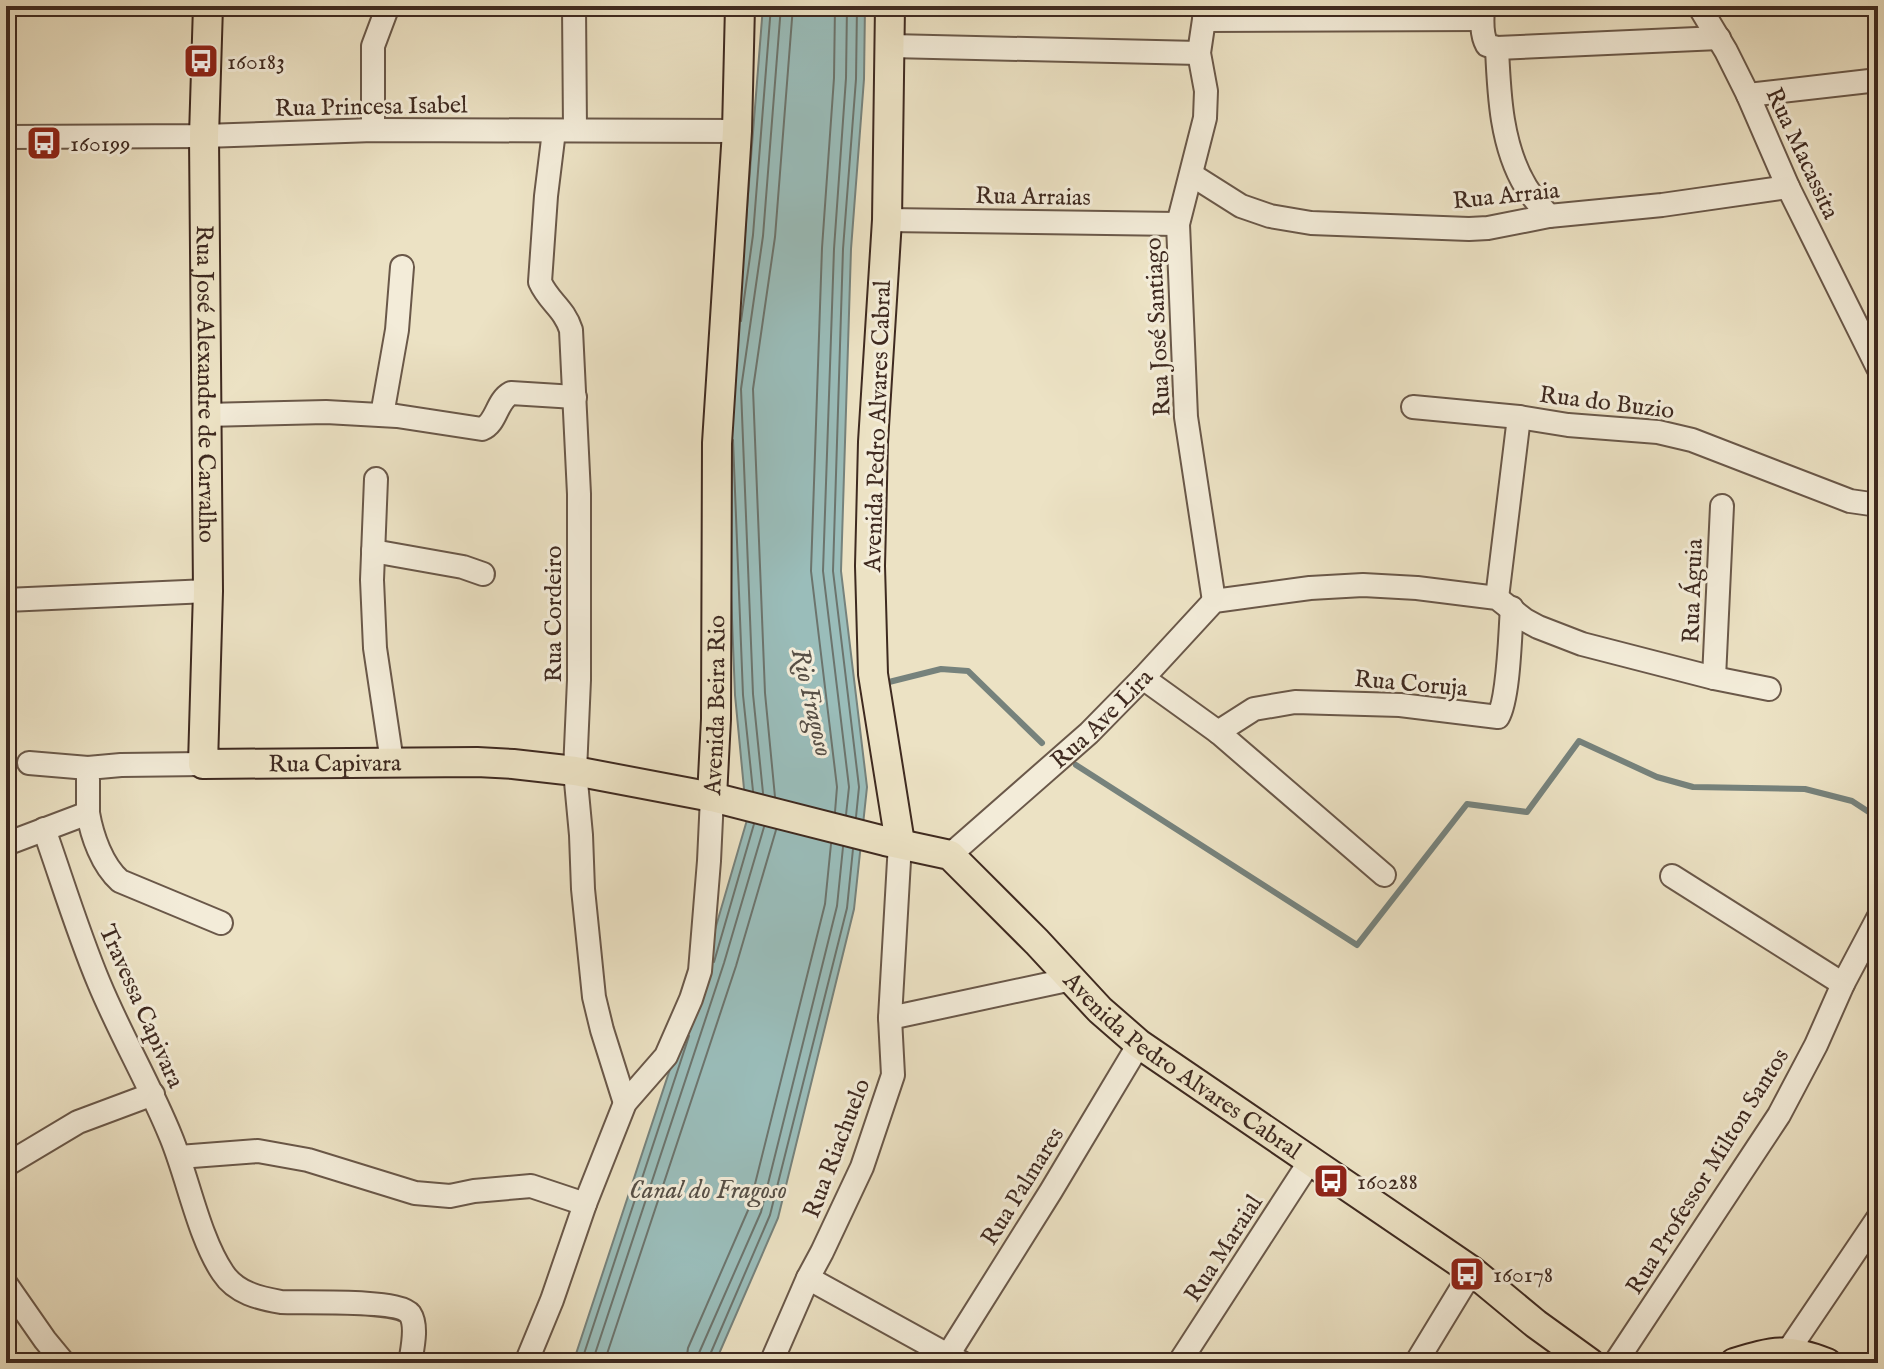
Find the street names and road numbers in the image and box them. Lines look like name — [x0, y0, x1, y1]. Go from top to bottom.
street label: Rua Macassita — [1758, 83, 1846, 225]
street label: Rua Princesa Isabel — [274, 90, 468, 125]
street label: Rua Arraia — [1451, 175, 1562, 218]
street label: Rua Arraias — [975, 181, 1091, 214]
street label: Rua José Alexandre de Carvalho — [188, 225, 222, 543]
street label: Rua José Santiago — [1138, 237, 1179, 417]
street label: Avenida Pedro Alvares Cabral — [858, 279, 899, 574]
street label: Rua do Buzio — [1538, 380, 1676, 427]
street label: Rua Águia — [1676, 538, 1711, 644]
street label: Rua Cordeiro — [539, 545, 570, 683]
street label: Avenida Beira Rio — [698, 615, 733, 797]
street label: Rua Ave Lira — [1045, 662, 1161, 777]
street label: Rua Coruja — [1353, 664, 1469, 705]
street label: Rua Capivara — [268, 749, 402, 781]
street label: Travessa Capivara — [91, 920, 191, 1094]
street label: Avenida Pedro Alvares Cabral — [1055, 965, 1307, 1167]
street label: Rua Professor Milton Santos — [1620, 1043, 1797, 1301]
street label: Rua Riachuelo — [797, 1074, 878, 1223]
street label: Rua Palmares — [975, 1122, 1072, 1252]
street label: Rua Maraial — [1178, 1189, 1271, 1308]

